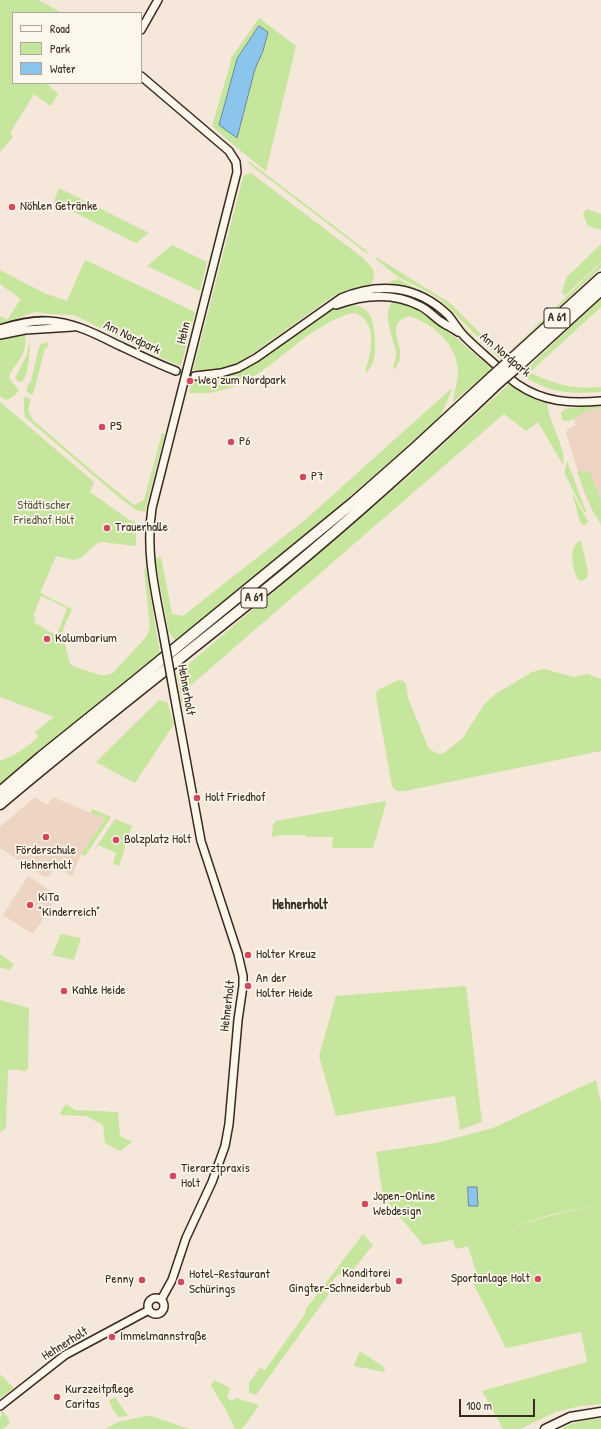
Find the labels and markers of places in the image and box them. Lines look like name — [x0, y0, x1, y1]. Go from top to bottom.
place label: Nöhlen Getränke — [20, 199, 98, 215]
marker: Nöhlen Getränke — [7, 202, 17, 212]
place label: Weg zum Nordpark — [198, 373, 286, 389]
marker: Weg zum Nordpark — [185, 376, 195, 386]
place label: P5 — [110, 419, 122, 435]
marker: P5 — [97, 422, 107, 432]
place label: P6 — [239, 434, 250, 450]
marker: P6 — [226, 437, 236, 447]
place label: P7 — [311, 469, 324, 485]
marker: P7 — [298, 472, 308, 482]
place label: Trauerhalle — [115, 520, 168, 536]
marker: Trauerhalle — [102, 523, 112, 533]
place label: Kolumbarium — [55, 631, 117, 647]
marker: Kolumbarium — [42, 634, 52, 644]
place label: Holt Friedhof — [205, 790, 266, 806]
marker: Holt Friedhof — [192, 793, 202, 803]
marker: Förderschule Hehnerholt — [41, 832, 51, 842]
place label: Bolzplatz Holt — [124, 832, 191, 848]
marker: Bolzplatz Holt — [111, 835, 121, 845]
place label: Förderschule Hehnerholt — [16, 843, 76, 874]
place label: KiTa "Kinderreich" — [38, 890, 100, 921]
marker: KiTa "Kinderreich" — [25, 900, 35, 910]
place label: Holter Kreuz — [256, 947, 316, 963]
marker: Holter Kreuz — [243, 950, 253, 960]
place label: An der Holter Heide — [256, 971, 313, 1002]
marker: An der Holter Heide — [243, 981, 253, 991]
place label: Kahle Heide — [72, 983, 125, 999]
marker: Kahle Heide — [59, 986, 69, 996]
place label: Tierarztpraxis Holt — [181, 1161, 250, 1192]
marker: Tierarztpraxis Holt — [168, 1171, 178, 1181]
place label: Jopen-Online Webdesign — [373, 1189, 435, 1220]
marker: Jopen-Online Webdesign — [360, 1199, 370, 1209]
place label: Konditorei Gingter-Schneiderbub — [289, 1266, 391, 1297]
place label: Hotel-Restaurant Schürings — [189, 1267, 270, 1298]
place label: Sportanlage Holt — [451, 1271, 530, 1287]
place label: Penny — [105, 1272, 134, 1288]
marker: Sportanlage Holt — [533, 1274, 543, 1284]
marker: Penny — [137, 1275, 147, 1285]
marker: Konditorei Gingter-Schneiderbub — [394, 1276, 404, 1286]
marker: Hotel-Restaurant Schürings — [176, 1277, 186, 1287]
place label: Immelmannstraße — [120, 1329, 207, 1345]
marker: Immelmannstraße — [107, 1332, 117, 1342]
place label: Kurzzeitpflege Caritas — [65, 1382, 134, 1413]
marker: Kurzzeitpflege Caritas — [52, 1392, 62, 1402]

